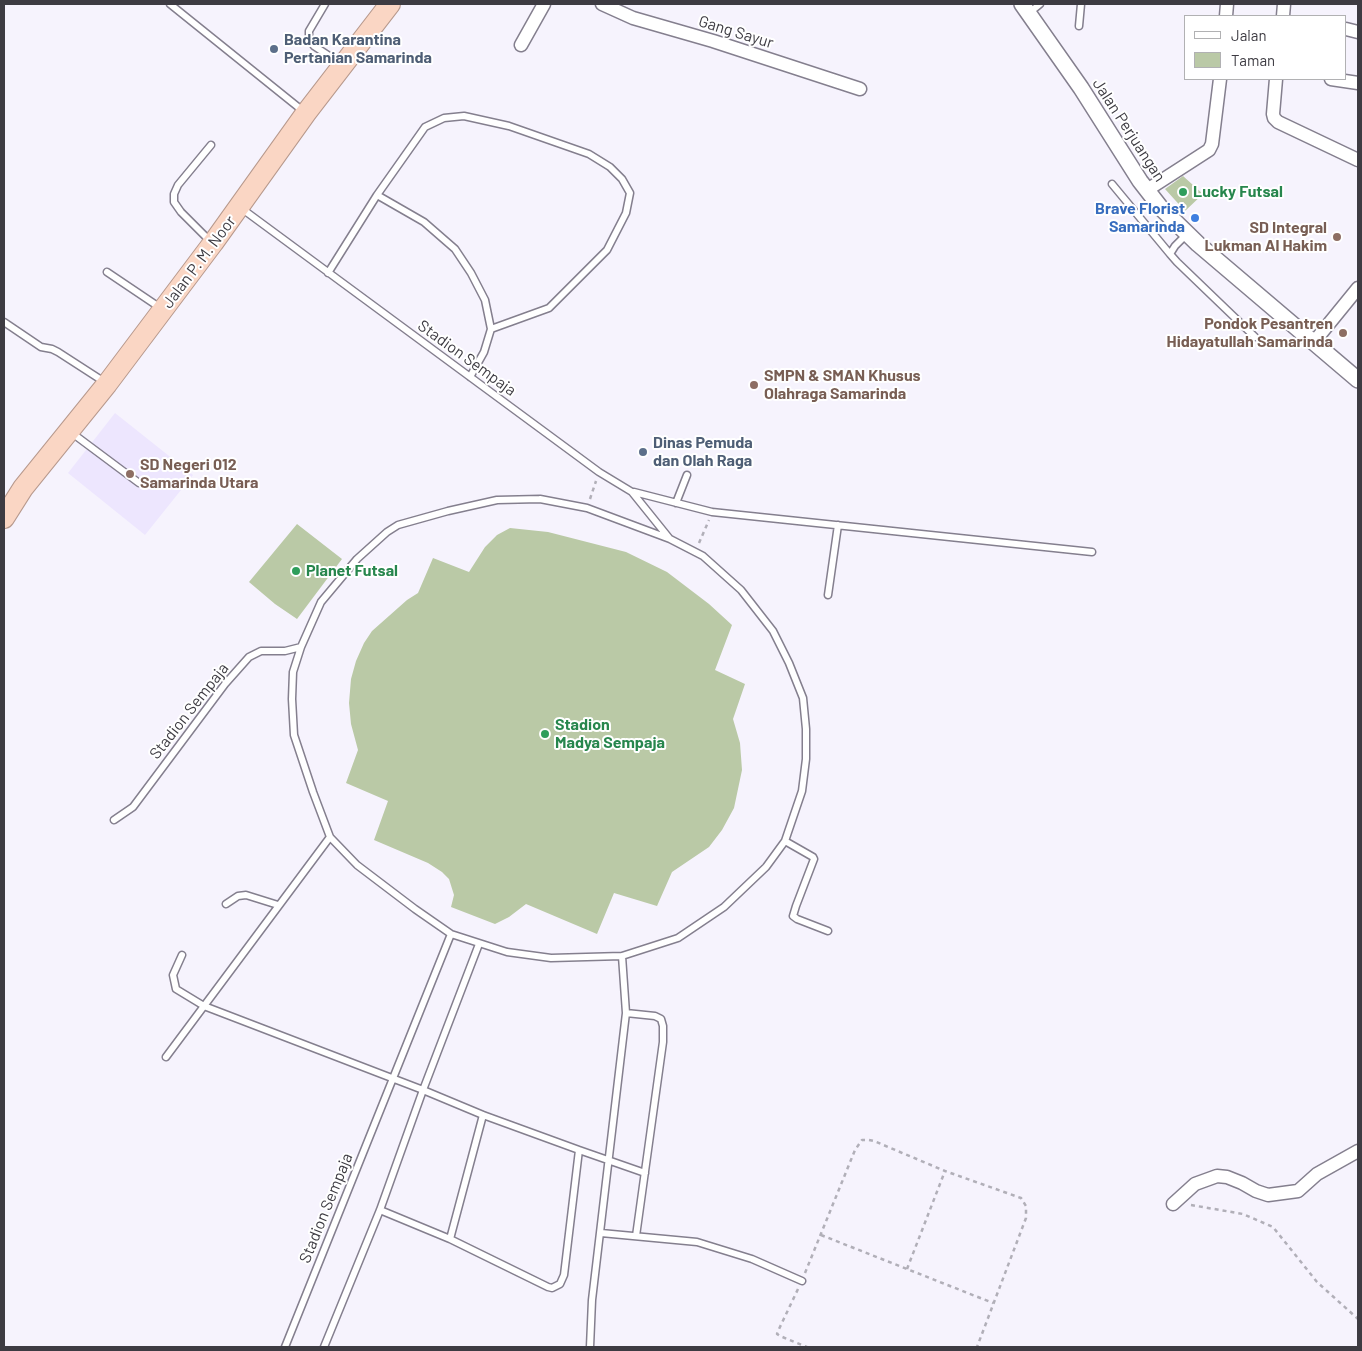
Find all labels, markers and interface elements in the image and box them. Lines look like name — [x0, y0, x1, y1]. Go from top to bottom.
street label: Gang Sayur — [696, 12, 776, 52]
legend — [1184, 15, 1347, 80]
text: Jalan — [1231, 26, 1267, 44]
place label: Badan Karantina Pertanian Samarinda — [284, 30, 432, 68]
marker: Badan Karantina Pertanian Samarinda — [268, 43, 280, 55]
text: Taman — [1231, 51, 1275, 69]
street label: Jalan Perjuangan — [1088, 75, 1170, 185]
place label: Lucky Futsal — [1193, 182, 1283, 202]
marker: Lucky Futsal — [1177, 186, 1189, 198]
place label: Brave Florist Samarinda — [1095, 199, 1185, 237]
street label: Jalan P. M. Noor — [158, 212, 240, 312]
marker: Brave Florist Samarinda — [1189, 212, 1201, 224]
place label: SD Integral Lukman Al Hakim — [1205, 218, 1327, 256]
marker: SD Integral Lukman Al Hakim — [1331, 231, 1343, 243]
place label: Pondok Pesantren Hidayatullah Samarinda — [1167, 314, 1333, 352]
street label: Stadion Sempaja — [414, 316, 520, 400]
marker: Pondok Pesantren Hidayatullah Samarinda — [1337, 327, 1349, 339]
place label: SMPN & SMAN Khusus Olahraga Samarinda — [764, 366, 921, 404]
marker: SMPN & SMAN Khusus Olahraga Samarinda — [748, 379, 760, 391]
place label: Dinas Pemuda dan Olah Raga — [653, 433, 753, 471]
marker: Dinas Pemuda dan Olah Raga — [637, 446, 649, 458]
place label: SD Negeri 012 Samarinda Utara — [140, 455, 258, 493]
marker: SD Negeri 012 Samarinda Utara — [124, 468, 136, 480]
place label: Planet Futsal — [306, 561, 398, 581]
marker: Planet Futsal — [290, 565, 302, 577]
street label: Stadion Sempaja — [145, 659, 233, 763]
place label: Stadion Madya Sempaja — [555, 715, 665, 753]
marker: Stadion Madya Sempaja — [539, 728, 551, 740]
street label: Stadion Sempaja — [295, 1150, 357, 1266]

